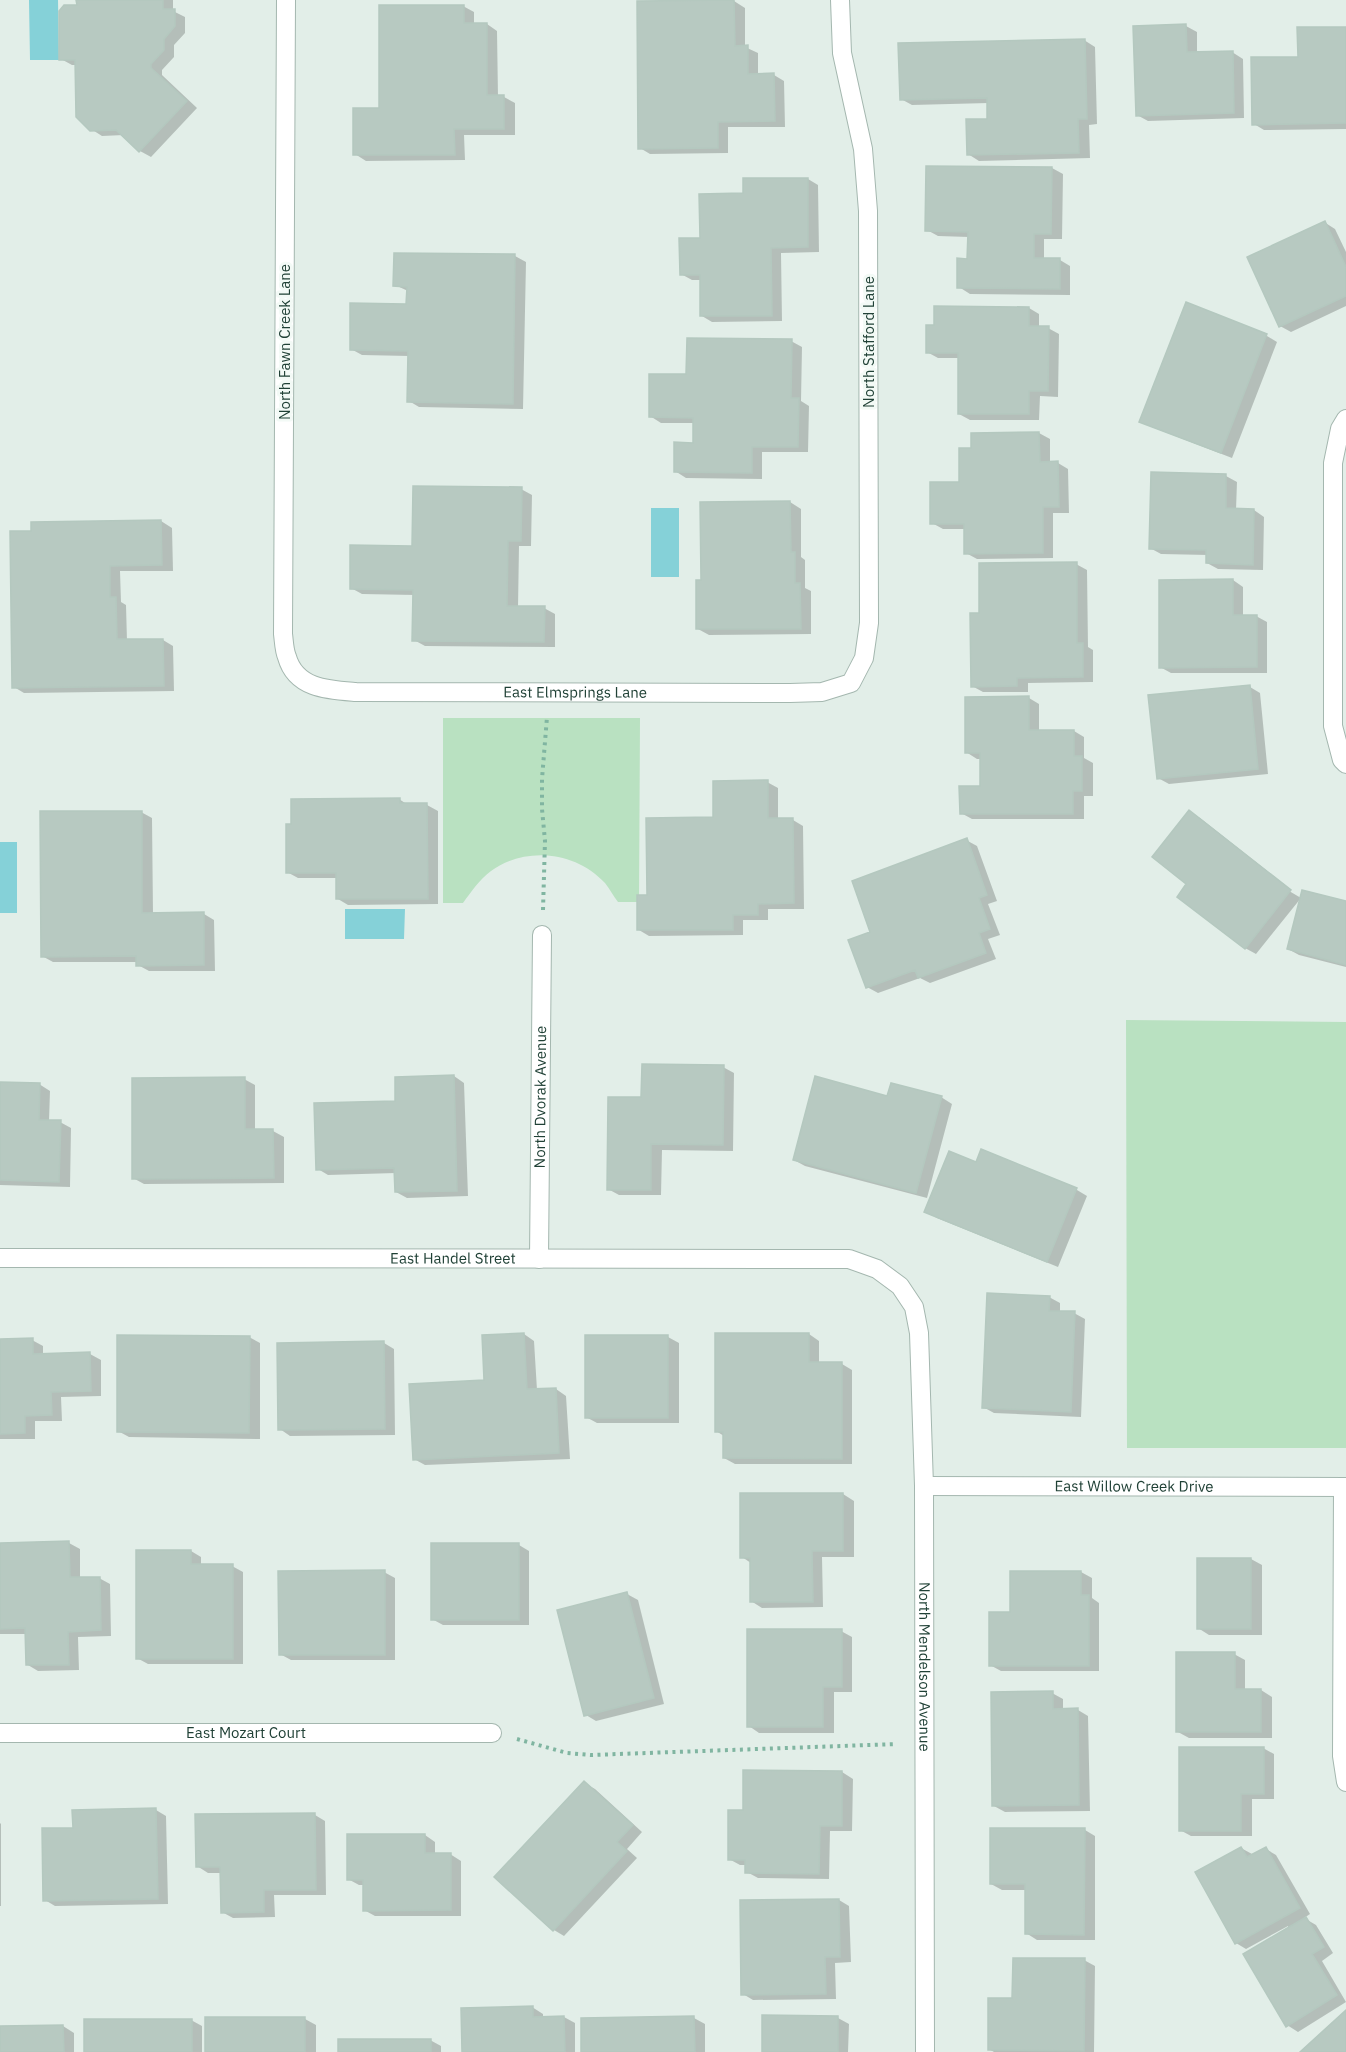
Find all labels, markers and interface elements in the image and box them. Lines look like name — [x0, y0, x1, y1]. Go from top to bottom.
street label: North Fawn Creek Lane — [275, 264, 294, 420]
street label: North Stafford Lane — [859, 276, 878, 408]
street label: East Elmsprings Lane — [503, 682, 647, 702]
street label: North Dvorak Avenue — [530, 1026, 550, 1168]
street label: East Handel Street — [390, 1248, 516, 1268]
street label: East Willow Creek Drive — [1054, 1476, 1214, 1496]
street label: North Mendelson Avenue — [915, 1582, 934, 1752]
street label: East Mozart Court — [186, 1723, 306, 1742]

